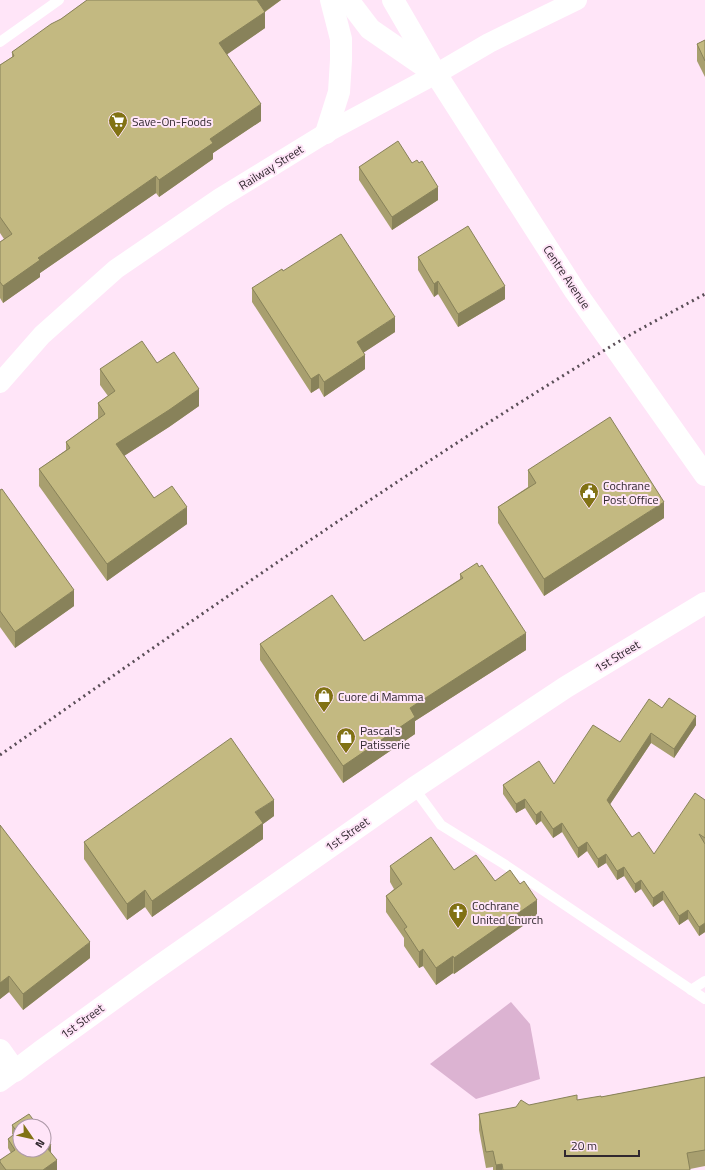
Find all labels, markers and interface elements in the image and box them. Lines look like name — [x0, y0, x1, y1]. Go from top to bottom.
supermarket icon: Save-On-Foods — [107, 110, 129, 138]
place label: Save-On-Foods — [132, 112, 212, 131]
street label: Railway Street — [235, 139, 308, 194]
street label: Centre Avenue — [539, 241, 595, 313]
place label: Cochrane Post Office — [603, 476, 659, 509]
public building icon: Cochrane Post Office — [578, 481, 600, 509]
street label: 1st Street — [591, 635, 644, 677]
shop icon: Cuore di Mamma — [313, 685, 335, 713]
place label: Cuore di Mamma — [338, 687, 424, 706]
place label: Pascal's Patisserie — [360, 721, 410, 754]
shop icon: Pascal's Patisserie — [335, 726, 357, 754]
street label: 1st Street — [321, 811, 374, 856]
place label: Cochrane United Church — [472, 896, 543, 929]
church icon: Cochrane United Church — [447, 901, 469, 929]
street label: 1st Street — [56, 998, 108, 1043]
north arrow — [12, 1118, 52, 1158]
scale bar — [565, 1132, 639, 1158]
text: N — [32, 1136, 49, 1151]
text: 20 m — [571, 1136, 597, 1155]

